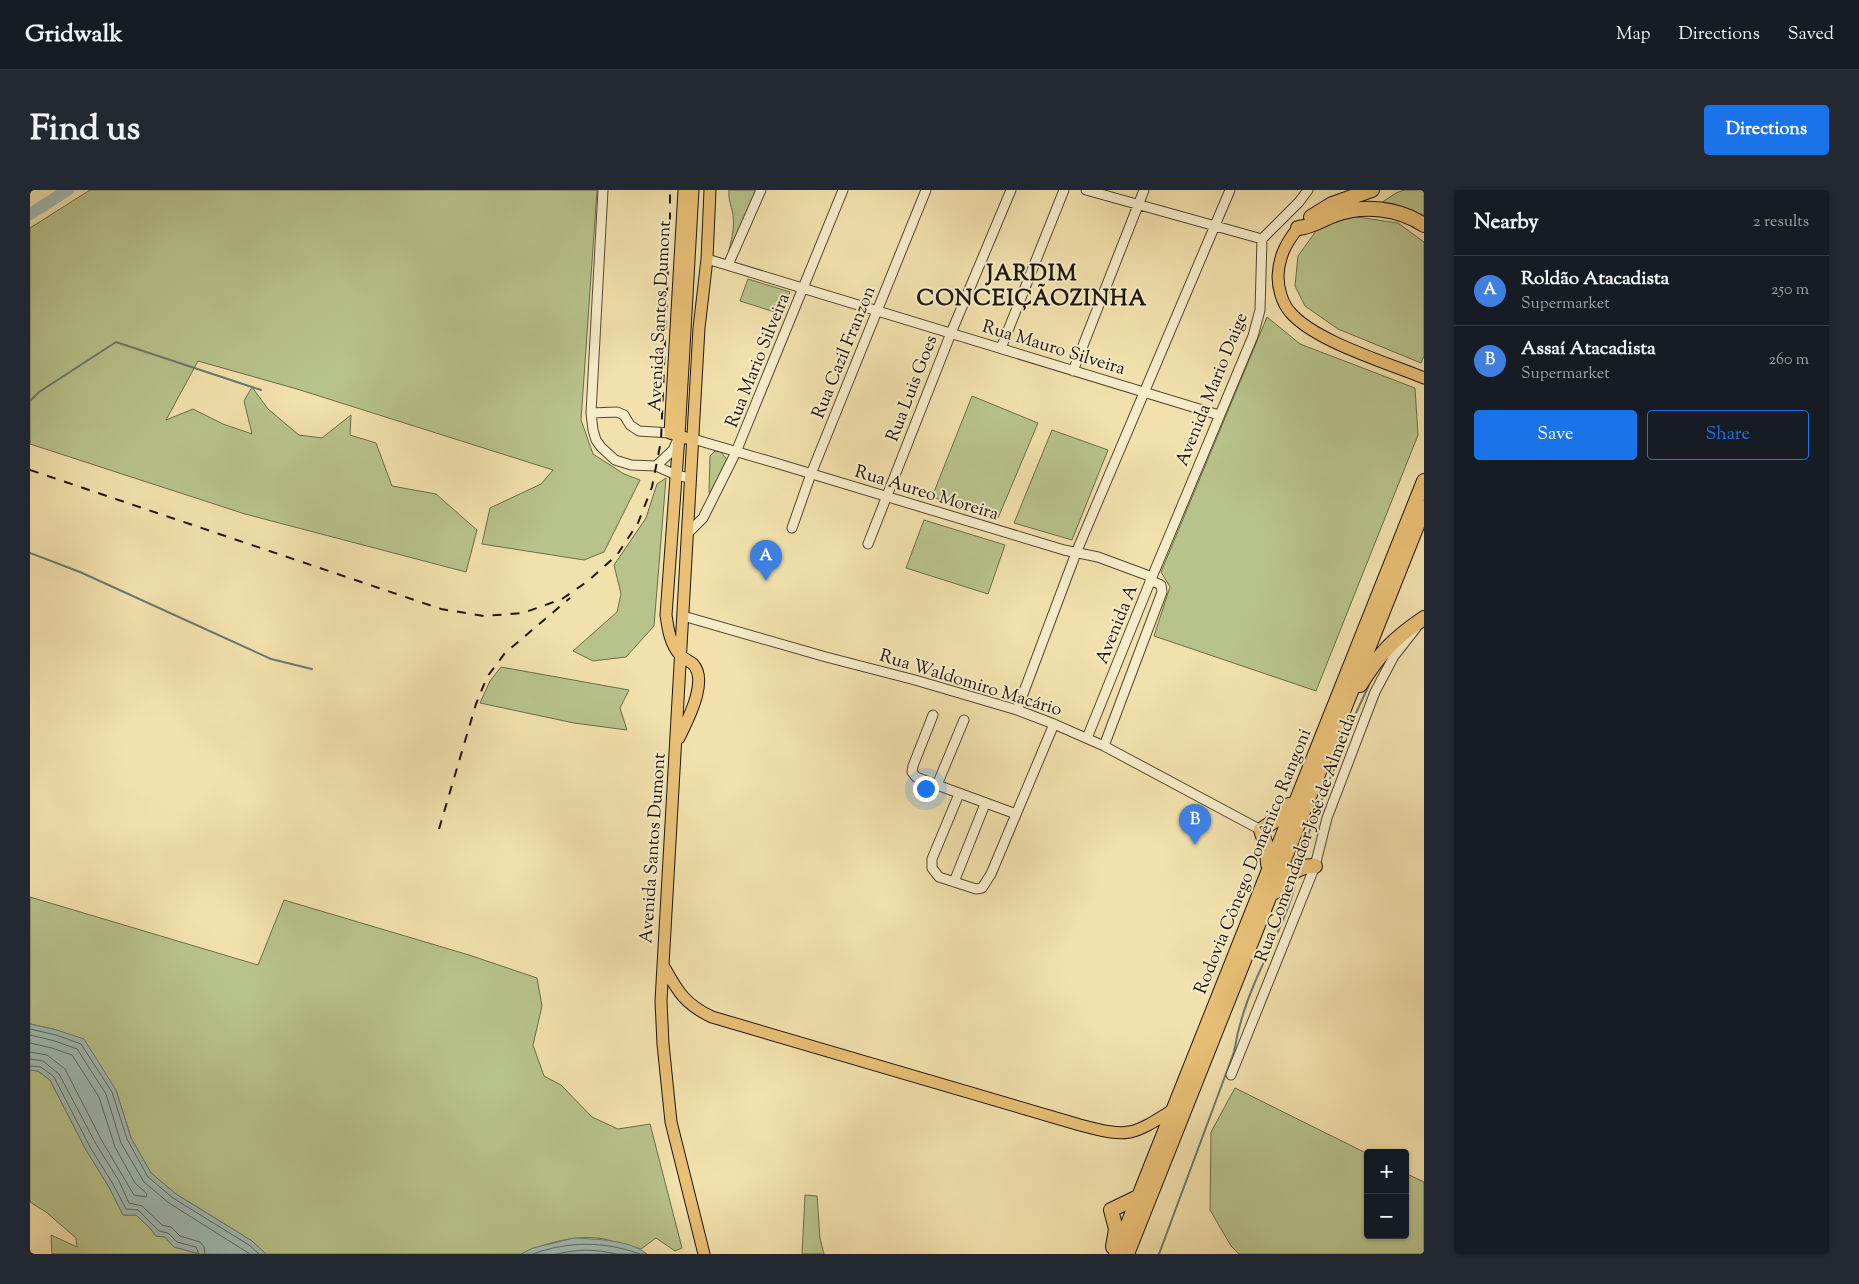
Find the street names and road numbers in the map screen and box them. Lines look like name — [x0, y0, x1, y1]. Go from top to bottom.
street label: Avenida Santos Dumont — [643, 220, 679, 412]
street label: Rua Cazil Franzon — [806, 282, 883, 423]
street label: Rua Mario Silveira — [720, 290, 798, 432]
street label: Avenida Mario Daige — [1170, 309, 1256, 470]
street label: Rua Mauro Silveira — [979, 315, 1128, 383]
street label: Rua Luis Goes — [881, 332, 945, 446]
street label: Rua Aureo Moreira — [851, 460, 1002, 528]
street label: Avenida A — [1090, 581, 1146, 668]
street label: Rua Waldomiro Macário — [876, 644, 1065, 724]
street label: Rua Comendador José de Almeida — [1250, 709, 1364, 966]
street label: Rodovia Cônego Domênico Rangoni — [1189, 725, 1319, 998]
street label: Avenida Santos Dumont — [634, 752, 674, 944]

